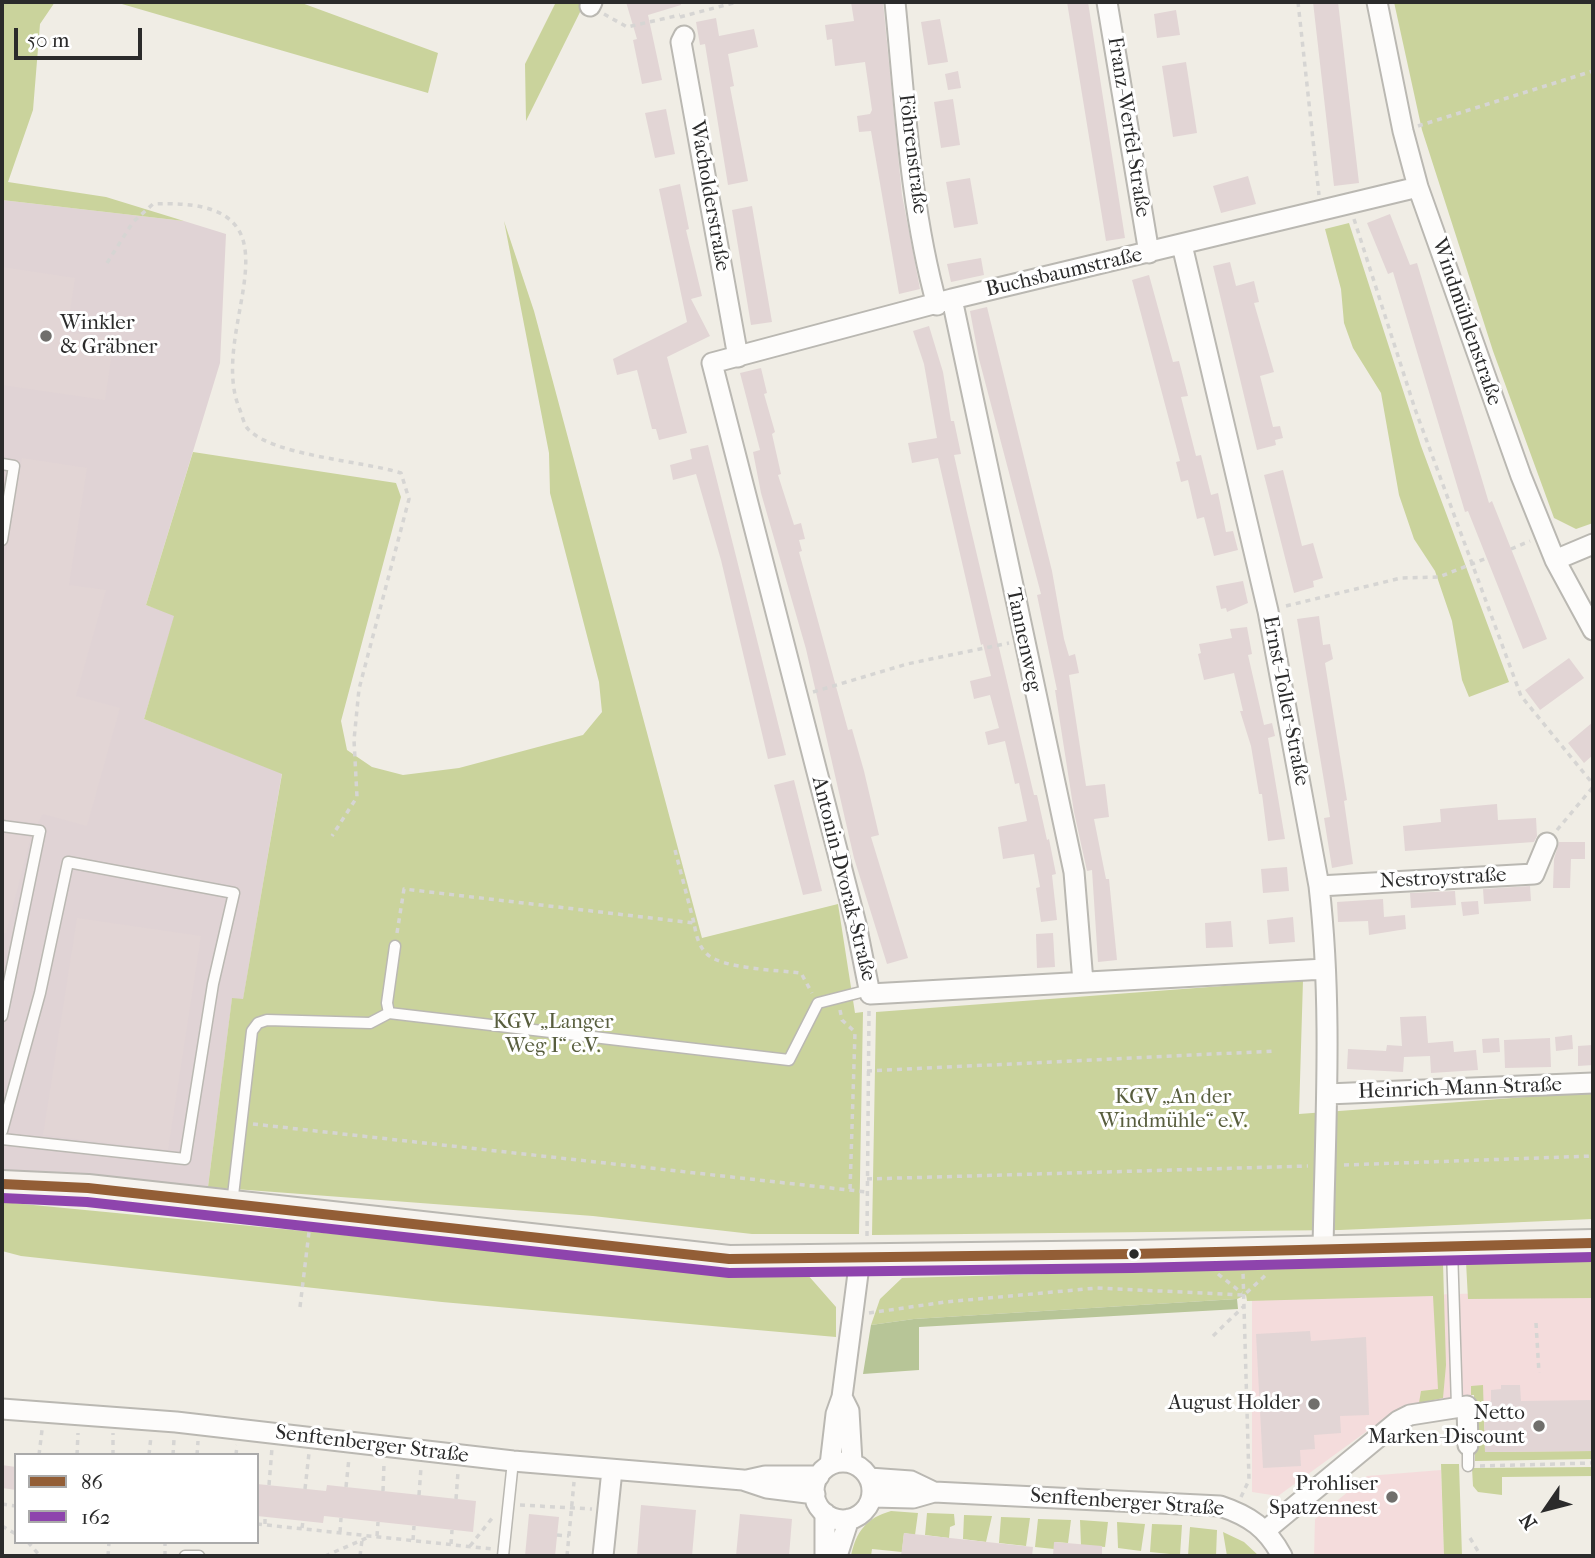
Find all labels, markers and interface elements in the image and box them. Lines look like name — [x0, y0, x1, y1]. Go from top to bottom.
scale bar — [18, 14, 145, 58]
text: 50 m — [27, 28, 70, 52]
street label: Franz-Werfel-Straße — [1101, 35, 1155, 219]
street label: Föhrenstraße — [892, 93, 932, 215]
street label: Wacholderstraße — [683, 119, 735, 273]
street label: Windmühlenstraße — [1426, 235, 1506, 409]
street label: Buchsbaumstraße — [983, 243, 1145, 303]
place label: Winkler & Gräbner — [60, 311, 158, 361]
marker: Winkler & Gräbner — [38, 328, 54, 344]
street label: Tannenweg — [1000, 586, 1046, 694]
street label: Ernst-Toller-Straße — [1256, 614, 1314, 788]
street label: Antonin-Dvorak-Straße — [805, 774, 881, 984]
street label: Nestroystraße — [1379, 863, 1507, 895]
park label: KGV „Langer Weg I“ e.V. — [493, 1010, 613, 1060]
street label: Heinrich-Mann-Straße — [1358, 1073, 1562, 1105]
park label: KGV „An der Windmühle“ e.V. — [1098, 1085, 1248, 1135]
unlabelled marker — [1127, 1247, 1141, 1261]
place label: August Holder — [1168, 1391, 1300, 1417]
marker: August Holder — [1306, 1396, 1322, 1412]
place label: Netto Marken-Discount — [1368, 1401, 1525, 1451]
marker: Netto Marken-Discount — [1531, 1418, 1547, 1434]
street label: Senftenberger Straße — [274, 1421, 470, 1469]
legend — [14, 1453, 259, 1544]
text: 86 — [81, 1470, 103, 1494]
place label: Prohliser Spatzennest — [1269, 1472, 1378, 1522]
north arrow — [1511, 1474, 1581, 1544]
street label: Senftenberger Straße — [1029, 1484, 1225, 1522]
marker: Prohliser Spatzennest — [1384, 1489, 1400, 1505]
text: 162 — [81, 1505, 111, 1529]
text: N — [1516, 1509, 1542, 1533]

